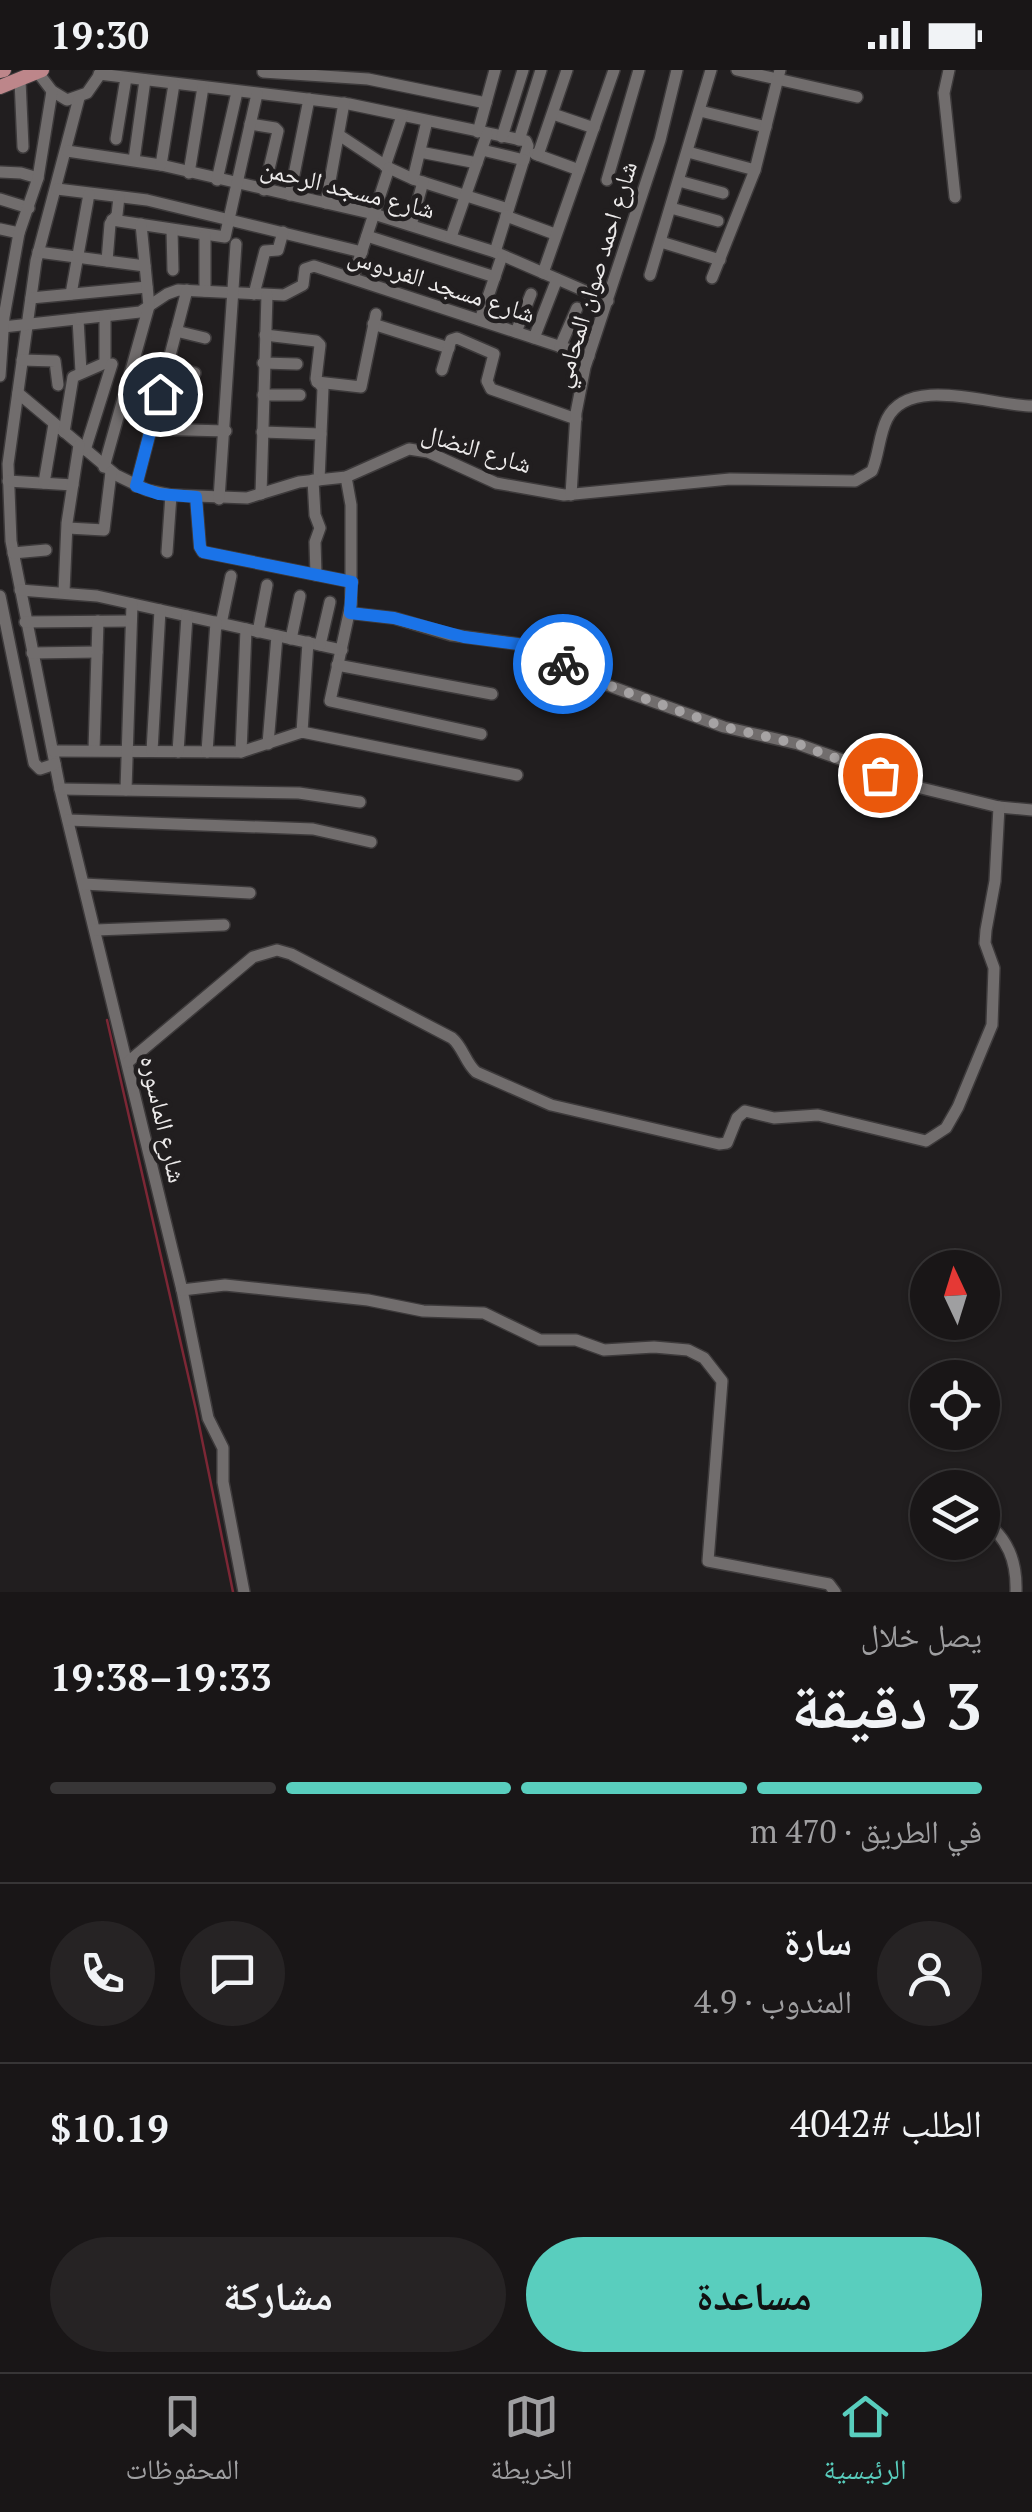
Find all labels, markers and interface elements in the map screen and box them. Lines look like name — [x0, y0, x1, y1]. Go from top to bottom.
text: 19:30 — [50, 10, 149, 60]
street label: شارع مسجد الرحمن — [257, 150, 439, 226]
street label: شارع احمد صوان المحامي — [544, 157, 648, 392]
street label: شارع مسجد الفردوس — [344, 238, 540, 330]
pin — [118, 352, 203, 437]
icon: home — [133, 367, 188, 422]
street label: شارع النضال — [418, 416, 536, 480]
courier — [513, 614, 613, 714]
icon: bike — [536, 637, 591, 692]
pin — [838, 733, 923, 818]
icon: bag — [853, 748, 908, 803]
street label: شارع الماسوره — [133, 1052, 195, 1186]
north arrow — [910, 1250, 1000, 1340]
map controls — [910, 1250, 1000, 1560]
button: locate — [910, 1360, 1000, 1450]
button: layers — [910, 1470, 1000, 1560]
text: يصل خلال — [861, 1614, 982, 1656]
text: 19:33–19:38 — [50, 1652, 272, 1702]
text: 3 دقيقة — [791, 1661, 982, 1748]
text: في الطريق · 470 m — [750, 1810, 982, 1852]
text: سارة — [784, 1916, 852, 1966]
button: phone — [50, 1921, 155, 2026]
button: chat — [180, 1921, 285, 2026]
button: person — [877, 1921, 982, 2026]
text: المندوب · 4.9 — [694, 1980, 852, 2022]
text: الطلب #4042 — [790, 2098, 982, 2148]
text: $10.19 — [50, 2103, 169, 2153]
button: مشاركة — [50, 2237, 506, 2352]
button: مساعدة — [526, 2237, 982, 2352]
tab: المحفوظات — [125, 2389, 239, 2497]
tab: الخريطة — [490, 2389, 573, 2497]
tab: الرئيسية — [824, 2389, 907, 2497]

